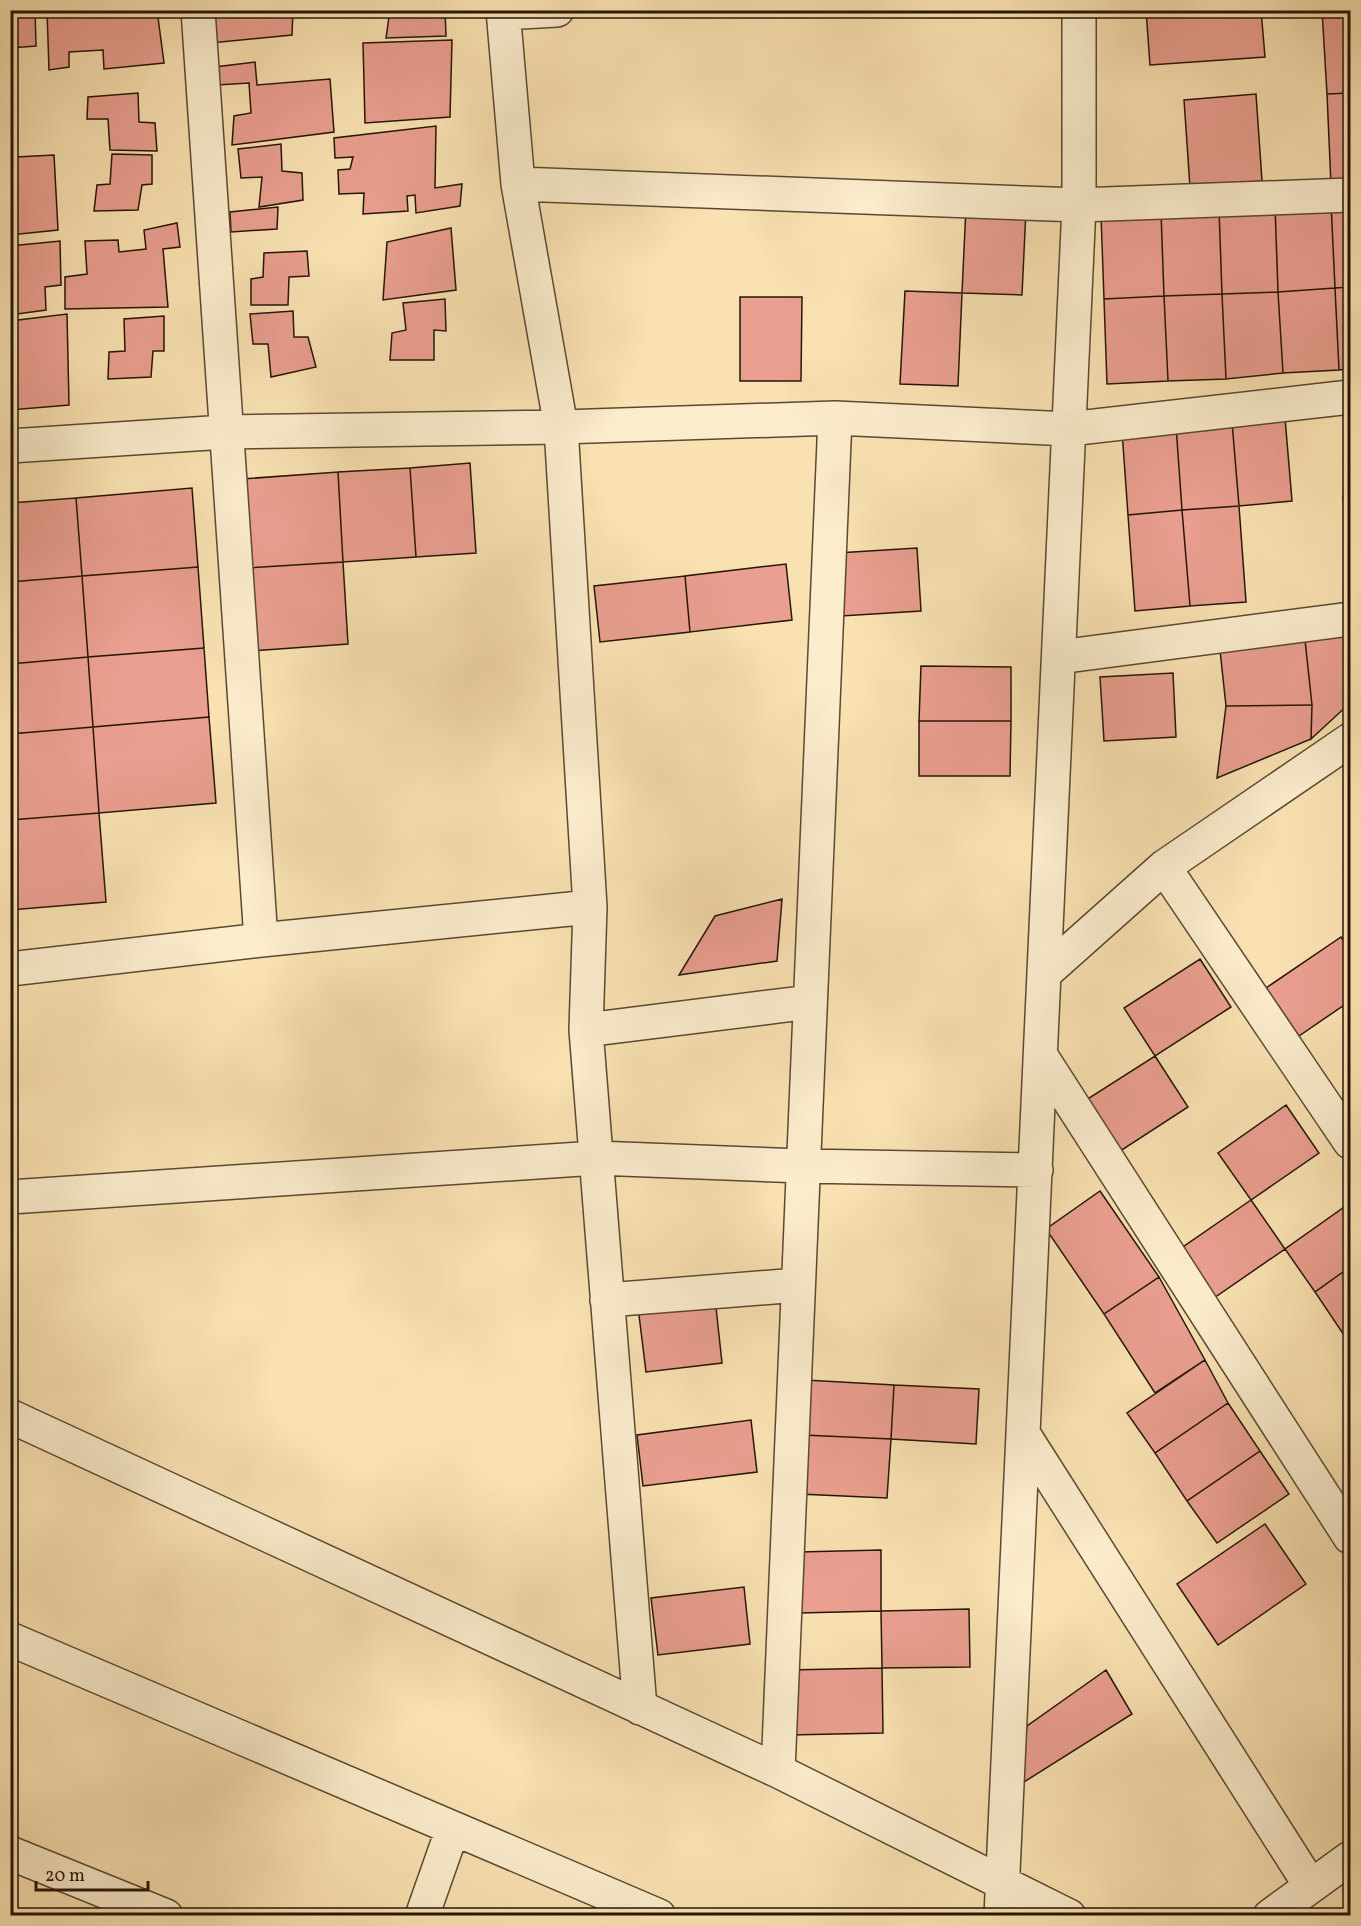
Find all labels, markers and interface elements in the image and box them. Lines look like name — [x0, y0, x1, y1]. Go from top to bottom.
scale bar — [36, 1854, 148, 1892]
text: 20 m — [45, 1864, 85, 1889]

